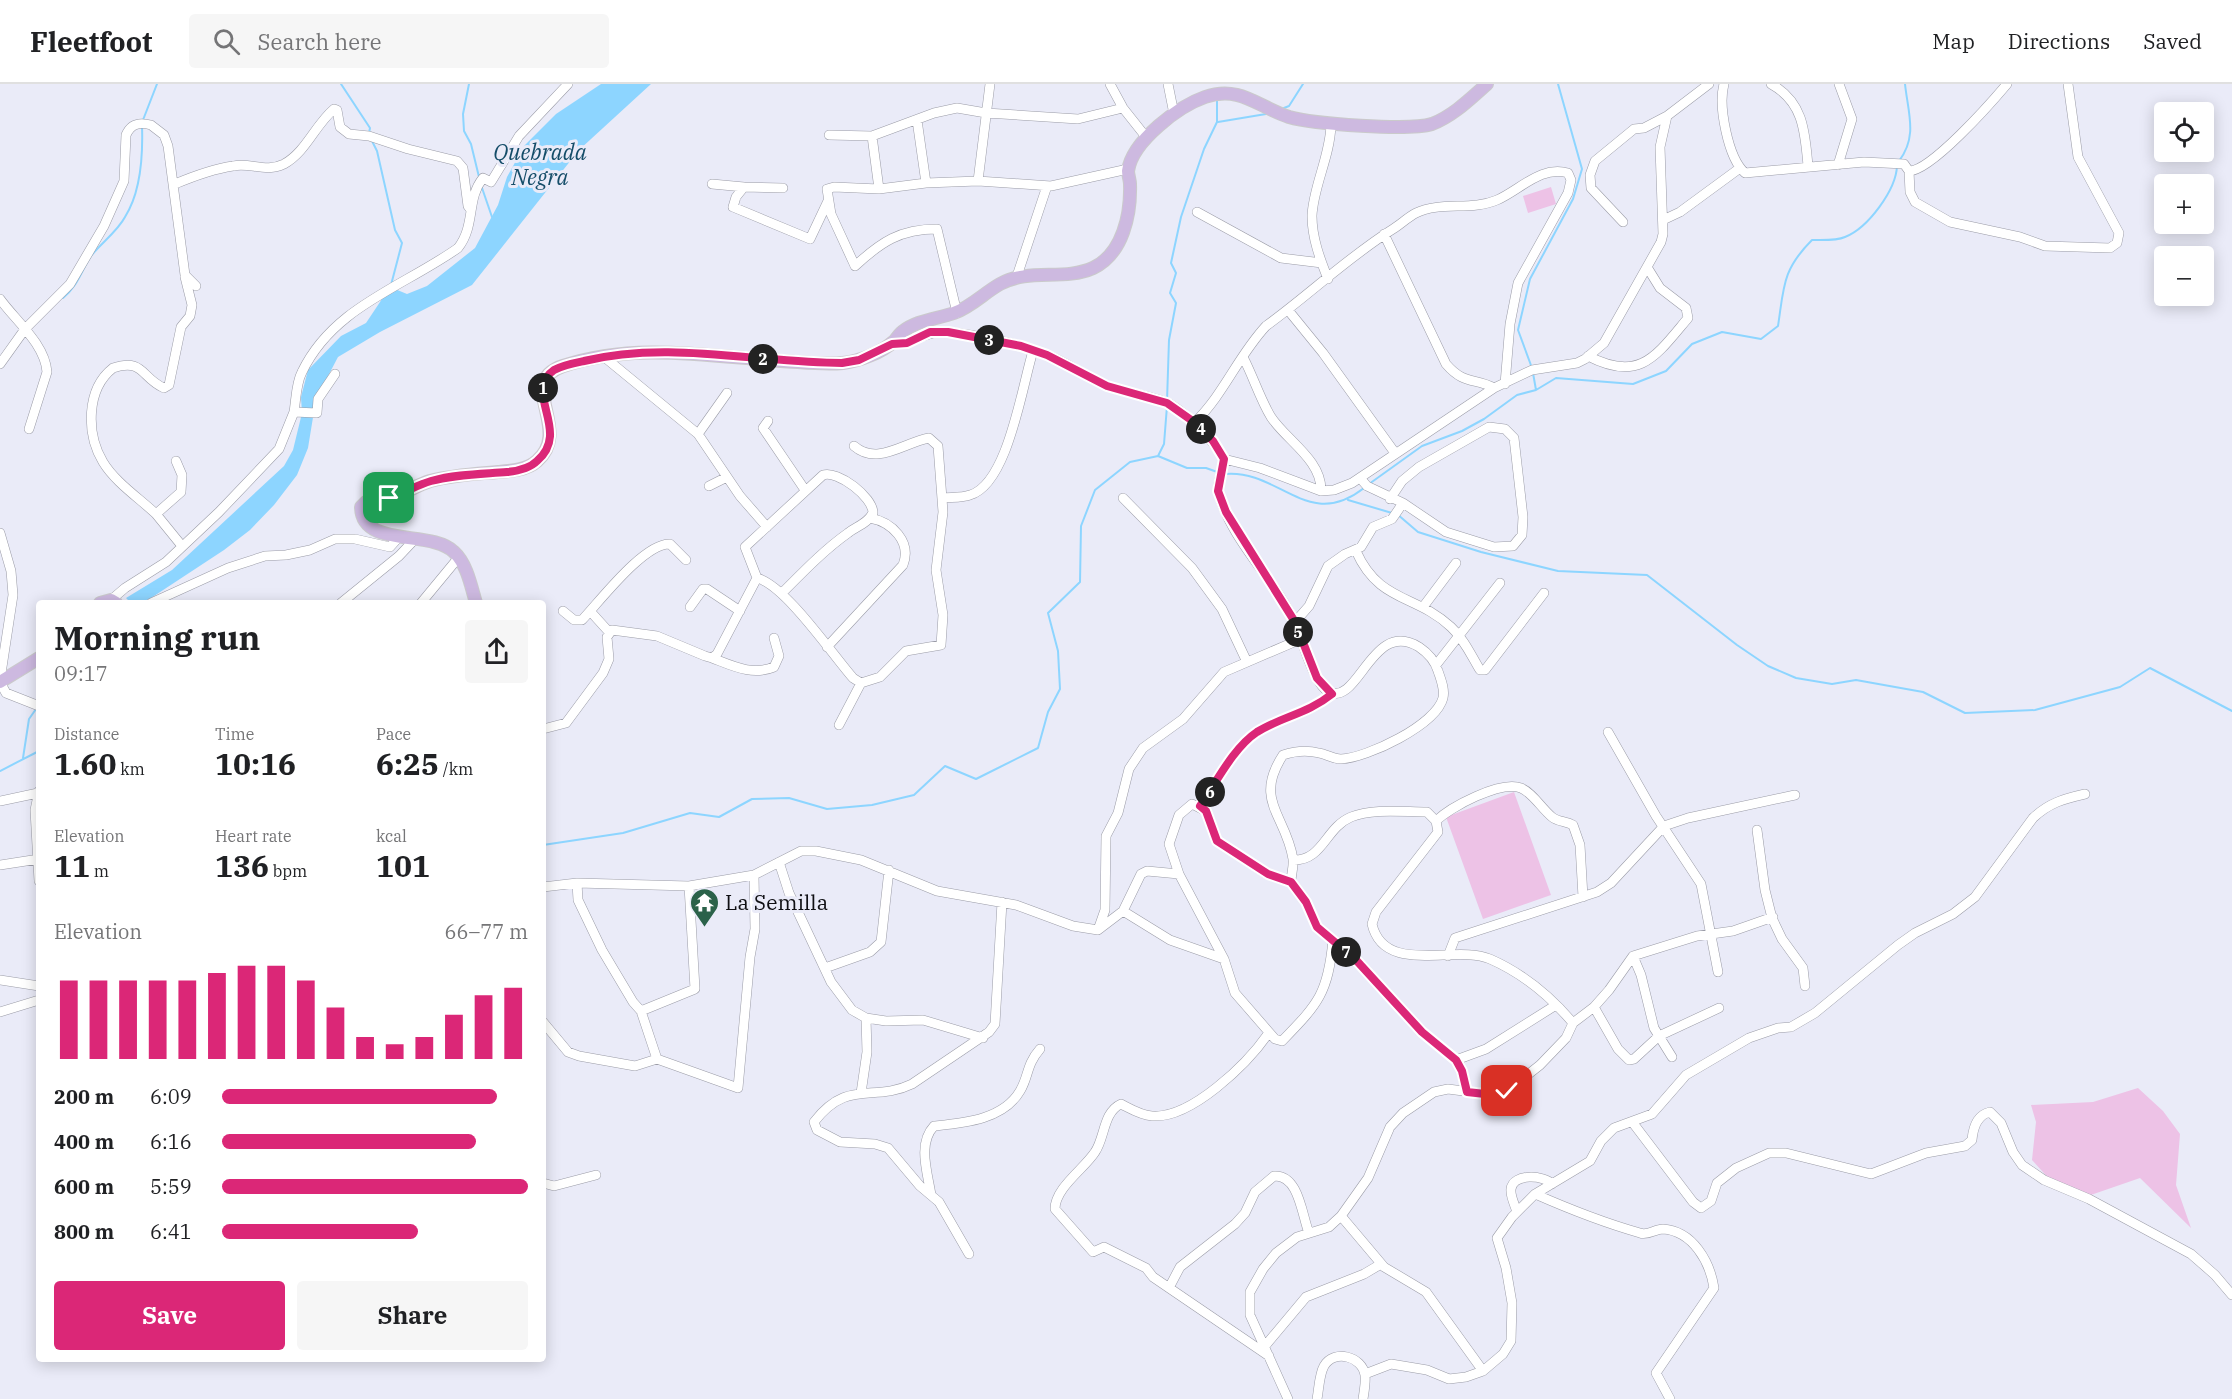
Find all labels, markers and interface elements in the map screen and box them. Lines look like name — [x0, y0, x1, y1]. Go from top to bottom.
search box — [189, 14, 609, 68]
text: Fleetfoot — [30, 23, 153, 60]
icon: search — [210, 25, 243, 58]
text: Search here — [258, 27, 381, 56]
text: Map — [1932, 27, 1975, 55]
text: Directions — [2008, 27, 2110, 55]
text: Saved — [2143, 27, 2202, 55]
map controls — [2154, 102, 2214, 306]
button: locate — [2154, 102, 2214, 162]
water label: Quebrada Negra — [493, 137, 587, 191]
button: + — [2154, 174, 2214, 234]
button: − — [2154, 246, 2214, 306]
pin: 3 — [974, 325, 1004, 355]
text: 3 — [984, 330, 994, 350]
pin: 2 — [748, 344, 778, 374]
text: 2 — [758, 349, 768, 369]
pin: 1 — [528, 373, 558, 403]
text: 1 — [538, 378, 548, 398]
pin: 4 — [1186, 414, 1216, 444]
text: 4 — [1196, 419, 1206, 439]
pin — [363, 472, 414, 523]
icon: arrive — [372, 481, 405, 514]
text: Morning run — [54, 616, 260, 659]
pin: 5 — [1283, 617, 1313, 647]
button: share — [465, 620, 528, 683]
text: 5 — [1293, 622, 1303, 642]
text: 09:17 — [54, 660, 108, 687]
text: Distance — [54, 724, 119, 744]
text: Time — [215, 724, 254, 744]
text: Pace — [376, 724, 411, 744]
text: 1.60 — [54, 744, 116, 783]
text: 10:16 — [215, 744, 296, 783]
text: 6:25 — [376, 744, 439, 783]
text: km — [116, 759, 145, 779]
text: /km — [439, 759, 473, 779]
pin: 6 — [1195, 777, 1225, 807]
text: 6 — [1205, 782, 1215, 802]
text: Elevation — [54, 826, 124, 846]
text: Heart rate — [215, 826, 292, 846]
text: kcal — [376, 826, 407, 846]
text: 11 — [54, 846, 90, 885]
text: 136 — [215, 846, 269, 885]
text: 101 — [376, 846, 430, 885]
text: m — [90, 861, 109, 881]
text: bpm — [269, 861, 307, 881]
temple icon: La Semilla — [688, 886, 720, 928]
place label: La Semilla — [725, 888, 828, 916]
text: Elevation — [54, 918, 142, 945]
text: 66–77 m — [445, 918, 528, 945]
pin: 7 — [1331, 937, 1361, 967]
text: 7 — [1341, 942, 1351, 962]
pin — [1481, 1065, 1532, 1116]
icon: check — [1490, 1074, 1523, 1107]
text: 200 m — [54, 1083, 114, 1110]
text: 6:09 — [150, 1083, 192, 1110]
text: 400 m — [54, 1128, 114, 1155]
text: 6:16 — [150, 1128, 192, 1155]
text: 600 m — [54, 1173, 114, 1200]
text: 5:59 — [150, 1173, 192, 1200]
text: 800 m — [54, 1218, 114, 1245]
text: 6:41 — [150, 1218, 192, 1245]
button: Save — [54, 1281, 285, 1350]
button: Share — [297, 1281, 528, 1350]

